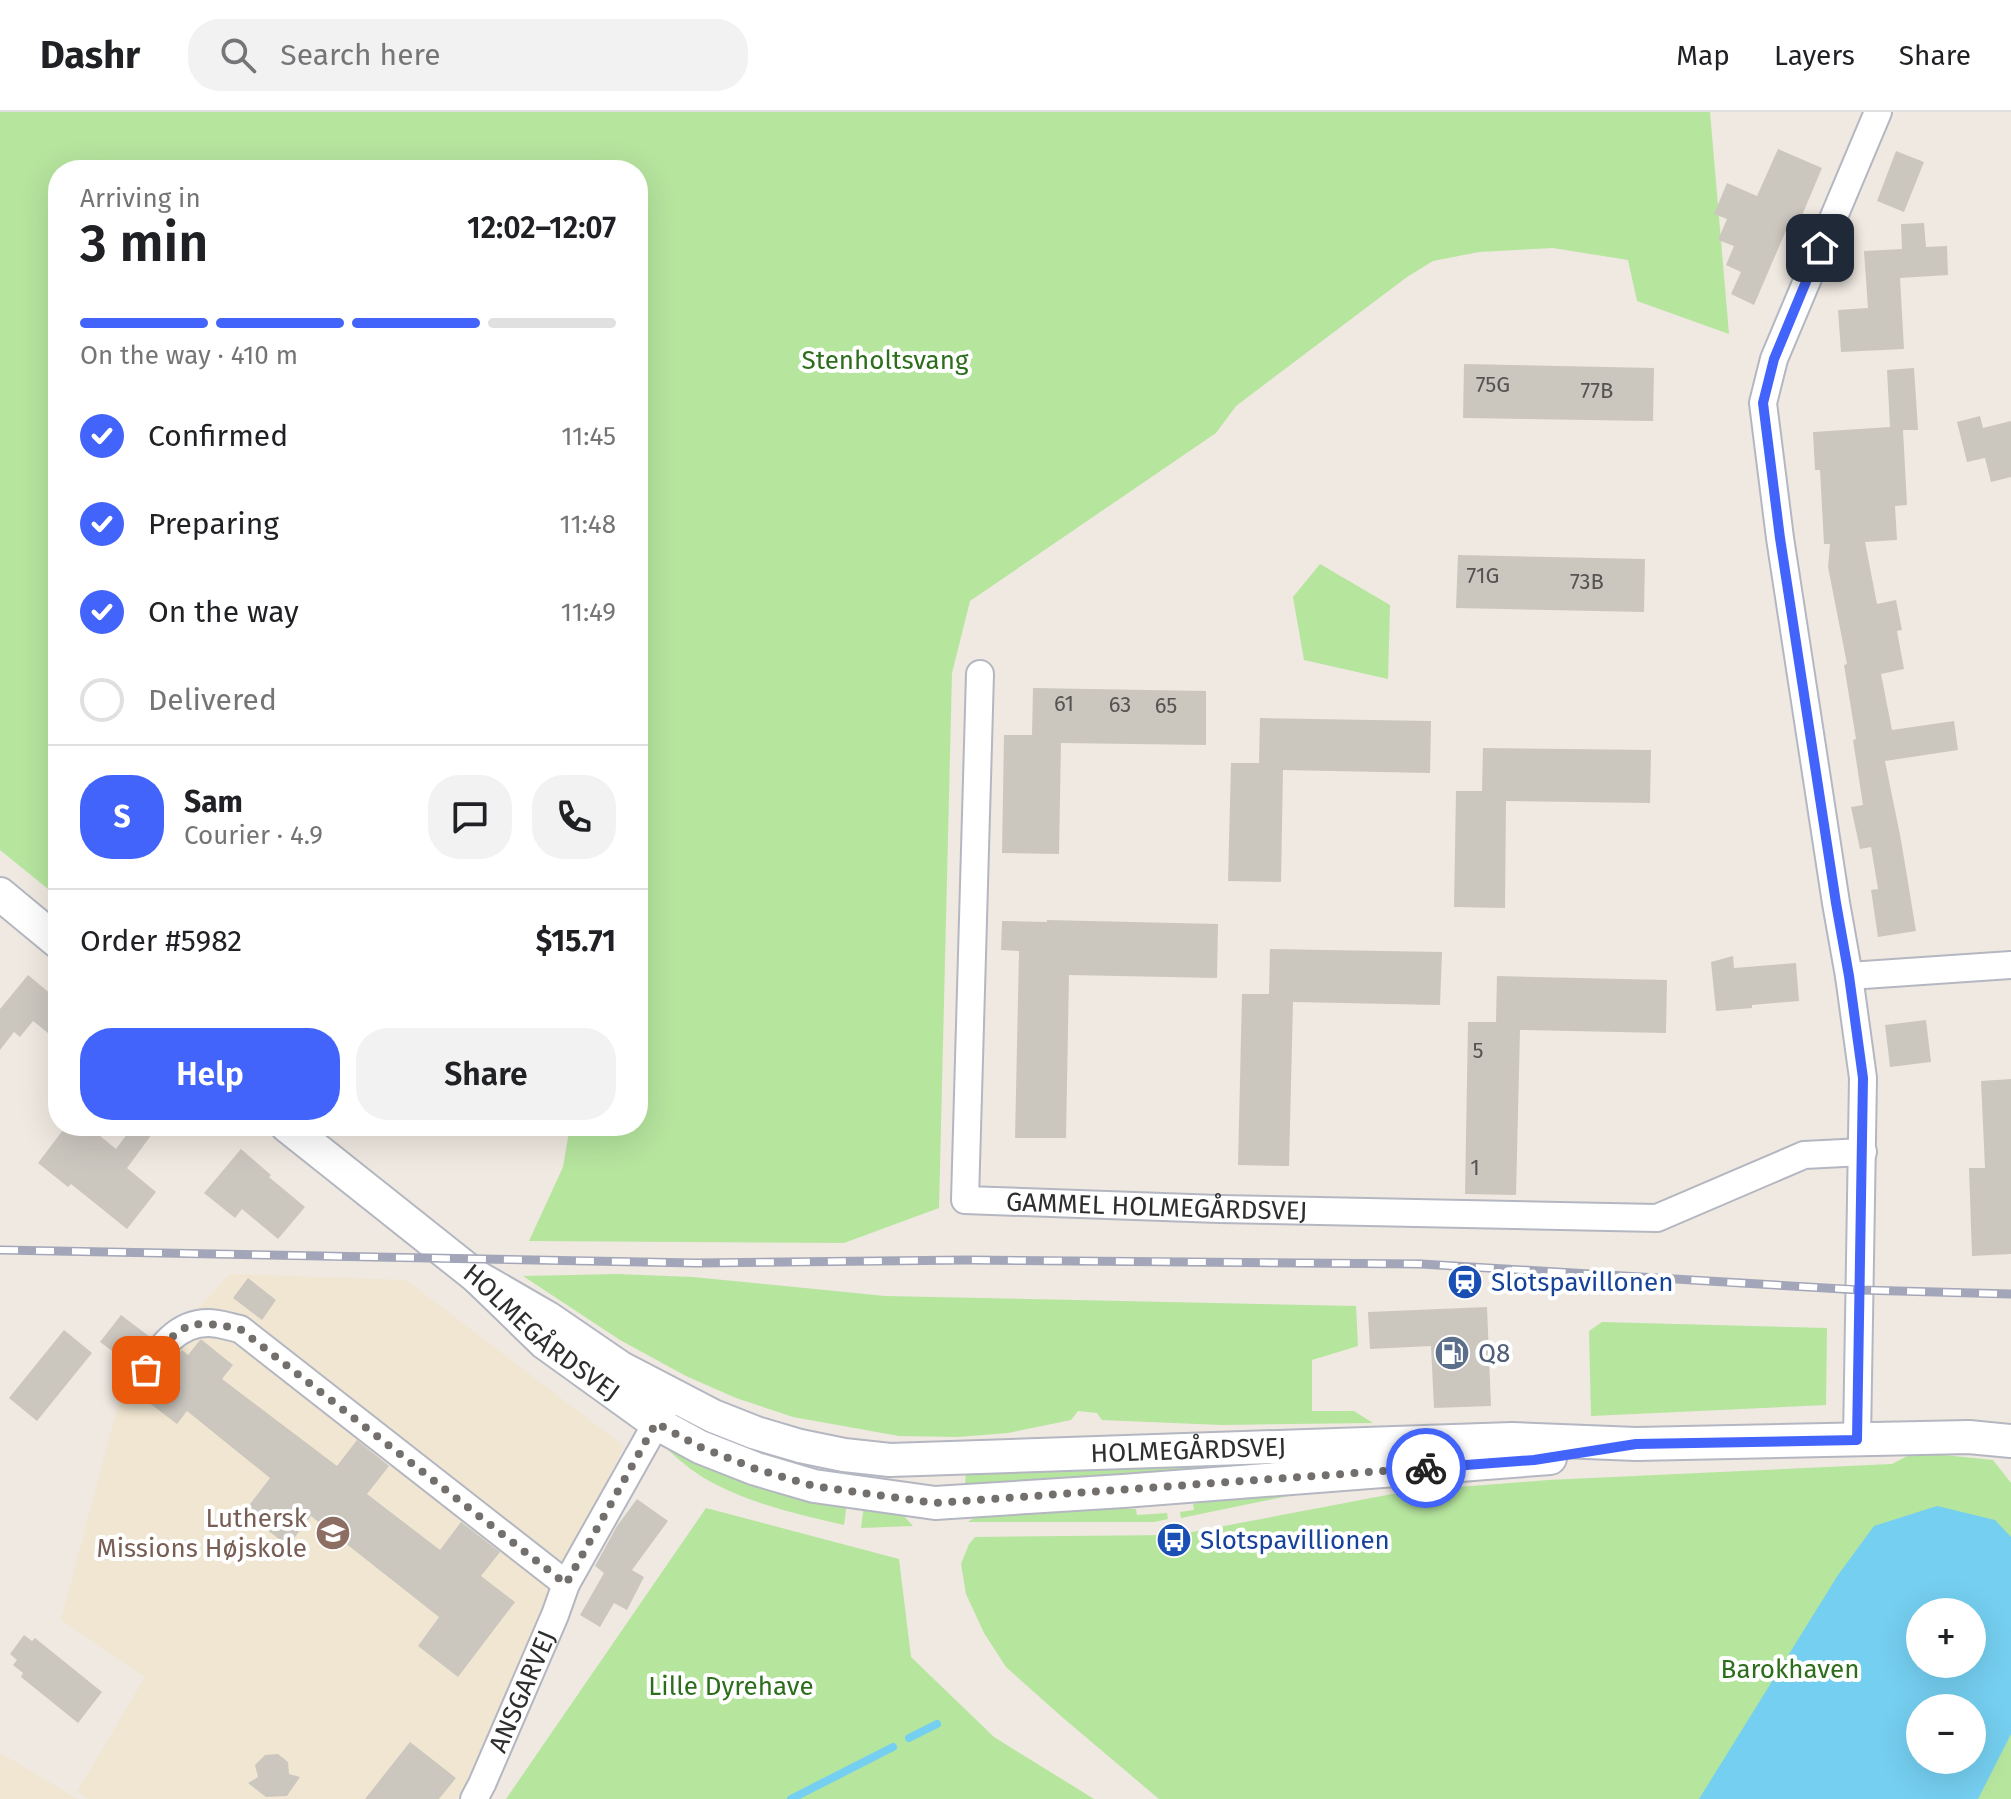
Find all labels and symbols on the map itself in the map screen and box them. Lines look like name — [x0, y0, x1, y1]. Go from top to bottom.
pin — [1786, 214, 1854, 282]
park label: Stenholtsvang — [802, 345, 969, 376]
house number: 75G — [1476, 371, 1510, 398]
house number: 77B — [1581, 377, 1613, 404]
house number: 71G — [1467, 562, 1499, 589]
house number: 73B — [1570, 568, 1604, 595]
house number: 61 — [1054, 690, 1074, 717]
house number: 63 — [1109, 691, 1131, 718]
house number: 65 — [1155, 692, 1177, 719]
house number: 5 — [1472, 1037, 1484, 1064]
house number: 1 — [1470, 1154, 1480, 1181]
street label: GAMMEL HOLMEGÅRDSVEJ — [1006, 1186, 1308, 1226]
street label: HOLMEGÅRDSVEJ — [457, 1257, 626, 1407]
station icon: Slotspavillonen — [1446, 1263, 1484, 1301]
place label: Slotspavillonen — [1491, 1267, 1673, 1298]
fuel station icon: Q8 — [1433, 1334, 1471, 1372]
pin — [112, 1336, 180, 1404]
place label: Q8 — [1478, 1338, 1510, 1369]
courier — [1386, 1428, 1466, 1508]
street label: HOLMEGÅRDSVEJ — [1090, 1431, 1287, 1469]
place label: Luthersk Missions Højskole — [96, 1503, 308, 1564]
school or university icon: Luthersk Missions Højskole — [314, 1514, 352, 1552]
bus stop icon: Slotspavillionen — [1155, 1521, 1193, 1559]
place label: Slotspavillionen — [1200, 1525, 1390, 1556]
street label: ANSGARVEJ — [482, 1626, 562, 1757]
park label: Barokhaven — [1721, 1654, 1859, 1685]
park label: Lille Dyrehave — [648, 1671, 814, 1702]

